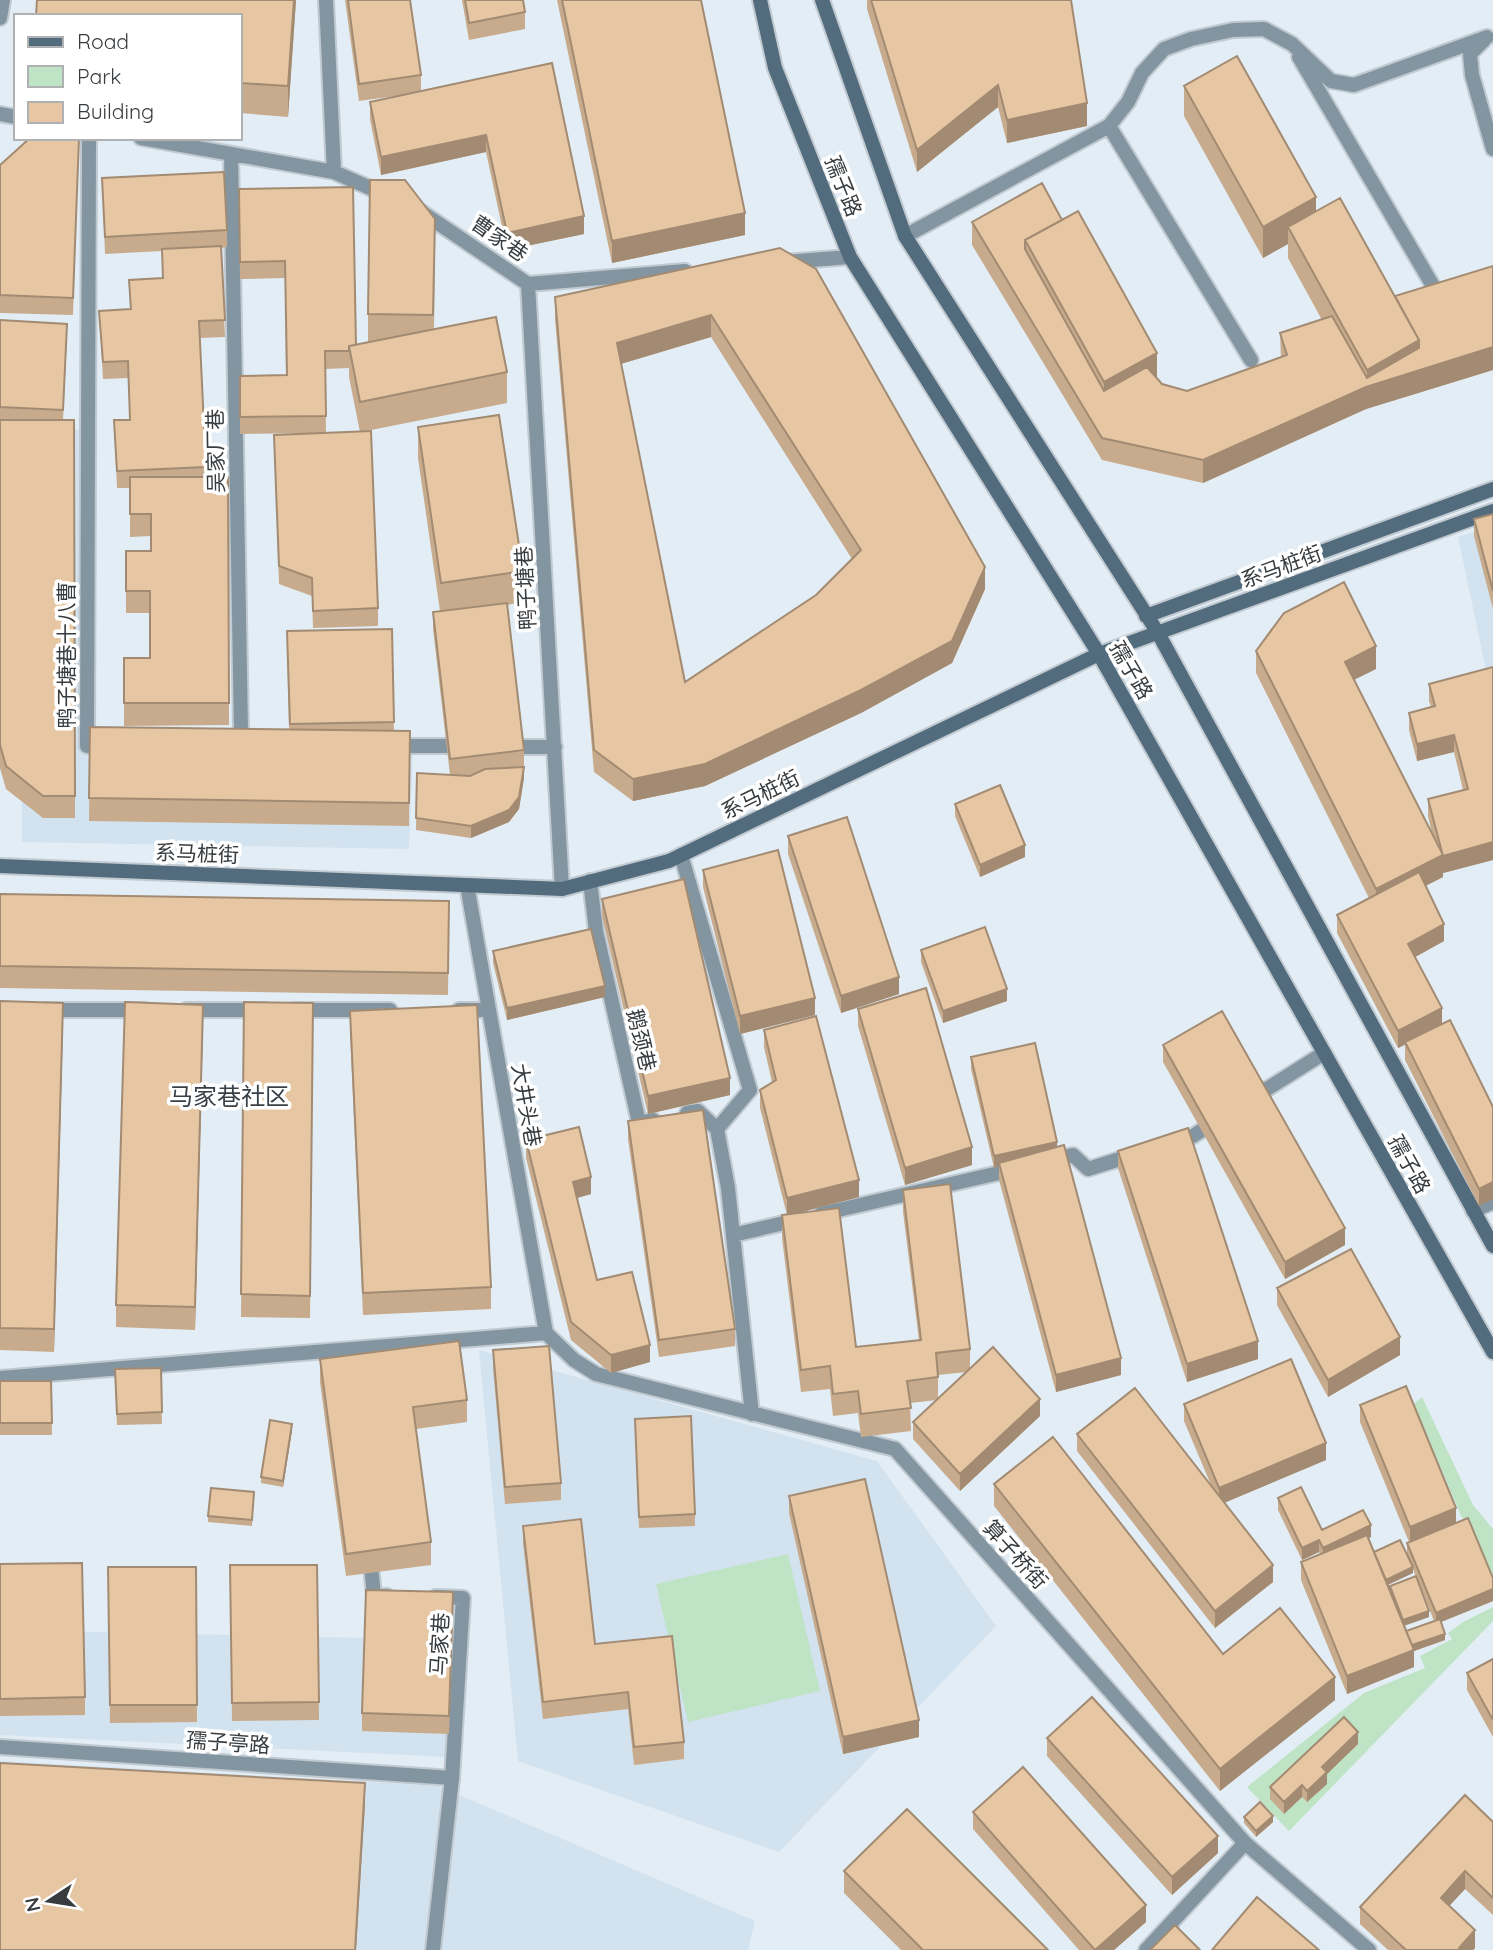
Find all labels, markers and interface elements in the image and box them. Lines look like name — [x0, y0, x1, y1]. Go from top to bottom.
legend — [14, 14, 242, 140]
text: Road — [77, 28, 129, 54]
text: Park — [77, 63, 121, 89]
text: Building — [77, 98, 154, 124]
street label: 孺子路 — [820, 152, 868, 220]
street label: 曹家巷 — [467, 209, 533, 267]
street label: 吴家厂巷 — [201, 409, 229, 493]
street label: 系马桩街 — [1237, 539, 1325, 593]
street label: 鸭子塘巷 — [510, 545, 540, 631]
street label: 鸭子塘巷十八曹 — [53, 582, 79, 729]
street label: 孺子路 — [1105, 636, 1159, 704]
street label: 系马桩街 — [717, 764, 803, 824]
street label: 系马桩街 — [155, 839, 239, 867]
street label: 鹅颈巷 — [622, 1006, 662, 1074]
street label: 大井头巷 — [507, 1061, 547, 1149]
district label: 马家巷社区 — [169, 1081, 289, 1111]
street label: 孺子路 — [1383, 1130, 1437, 1198]
street label: 算子桥街 — [978, 1514, 1054, 1594]
street label: 马家巷 — [424, 1612, 454, 1676]
street label: 孺子亭路 — [185, 1726, 271, 1758]
north arrow — [14, 1866, 84, 1936]
text: N — [19, 1895, 46, 1914]

